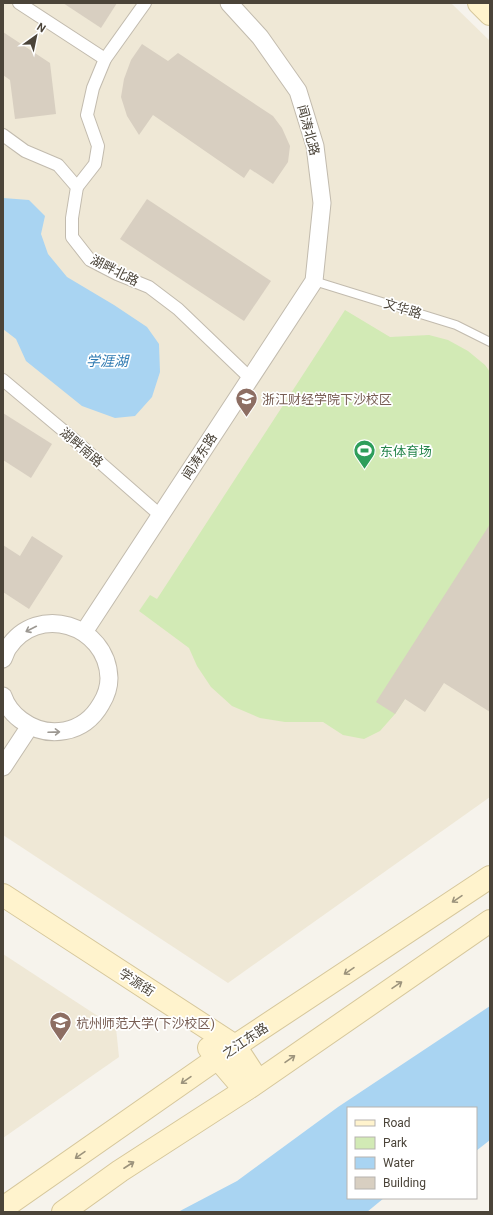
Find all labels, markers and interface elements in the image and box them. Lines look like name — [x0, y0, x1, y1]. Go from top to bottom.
north arrow — [16, 16, 56, 56]
text: N — [34, 20, 48, 36]
street label: 闻涛北路 — [295, 103, 322, 157]
street label: 湖畔北路 — [88, 252, 141, 289]
street label: 文华路 — [382, 296, 424, 321]
water label: 学涯湖 — [86, 353, 130, 369]
school or university icon: 浙江财经学院下沙校区 — [233, 386, 259, 419]
place label: 浙江财经学院下沙校区 — [262, 392, 392, 407]
street label: 湖畔南路 — [57, 425, 106, 470]
street label: 闻涛东路 — [179, 430, 220, 482]
sports icon: 东体育场 — [352, 438, 378, 471]
place label: 东体育场 — [380, 444, 432, 459]
one-way arrow — [25, 626, 37, 633]
one-way arrow — [47, 728, 60, 736]
one-way arrow — [452, 895, 463, 903]
street label: 学源街 — [116, 966, 157, 999]
one-way arrow — [344, 967, 355, 975]
one-way arrow — [391, 981, 402, 989]
school or university icon: 杭州师范大学(下沙校区) — [47, 1010, 73, 1043]
place label: 杭州师范大学(下沙校区) — [76, 1016, 215, 1031]
street label: 之江东路 — [220, 1020, 271, 1061]
one-way arrow — [285, 1055, 296, 1063]
one-way arrow — [181, 1076, 192, 1084]
legend — [347, 1107, 477, 1199]
text: Road — [383, 1116, 411, 1130]
text: Park — [383, 1136, 408, 1150]
one-way arrow — [74, 1151, 85, 1159]
text: Water — [383, 1156, 414, 1170]
one-way arrow — [123, 1161, 134, 1169]
text: Building — [383, 1176, 426, 1190]

